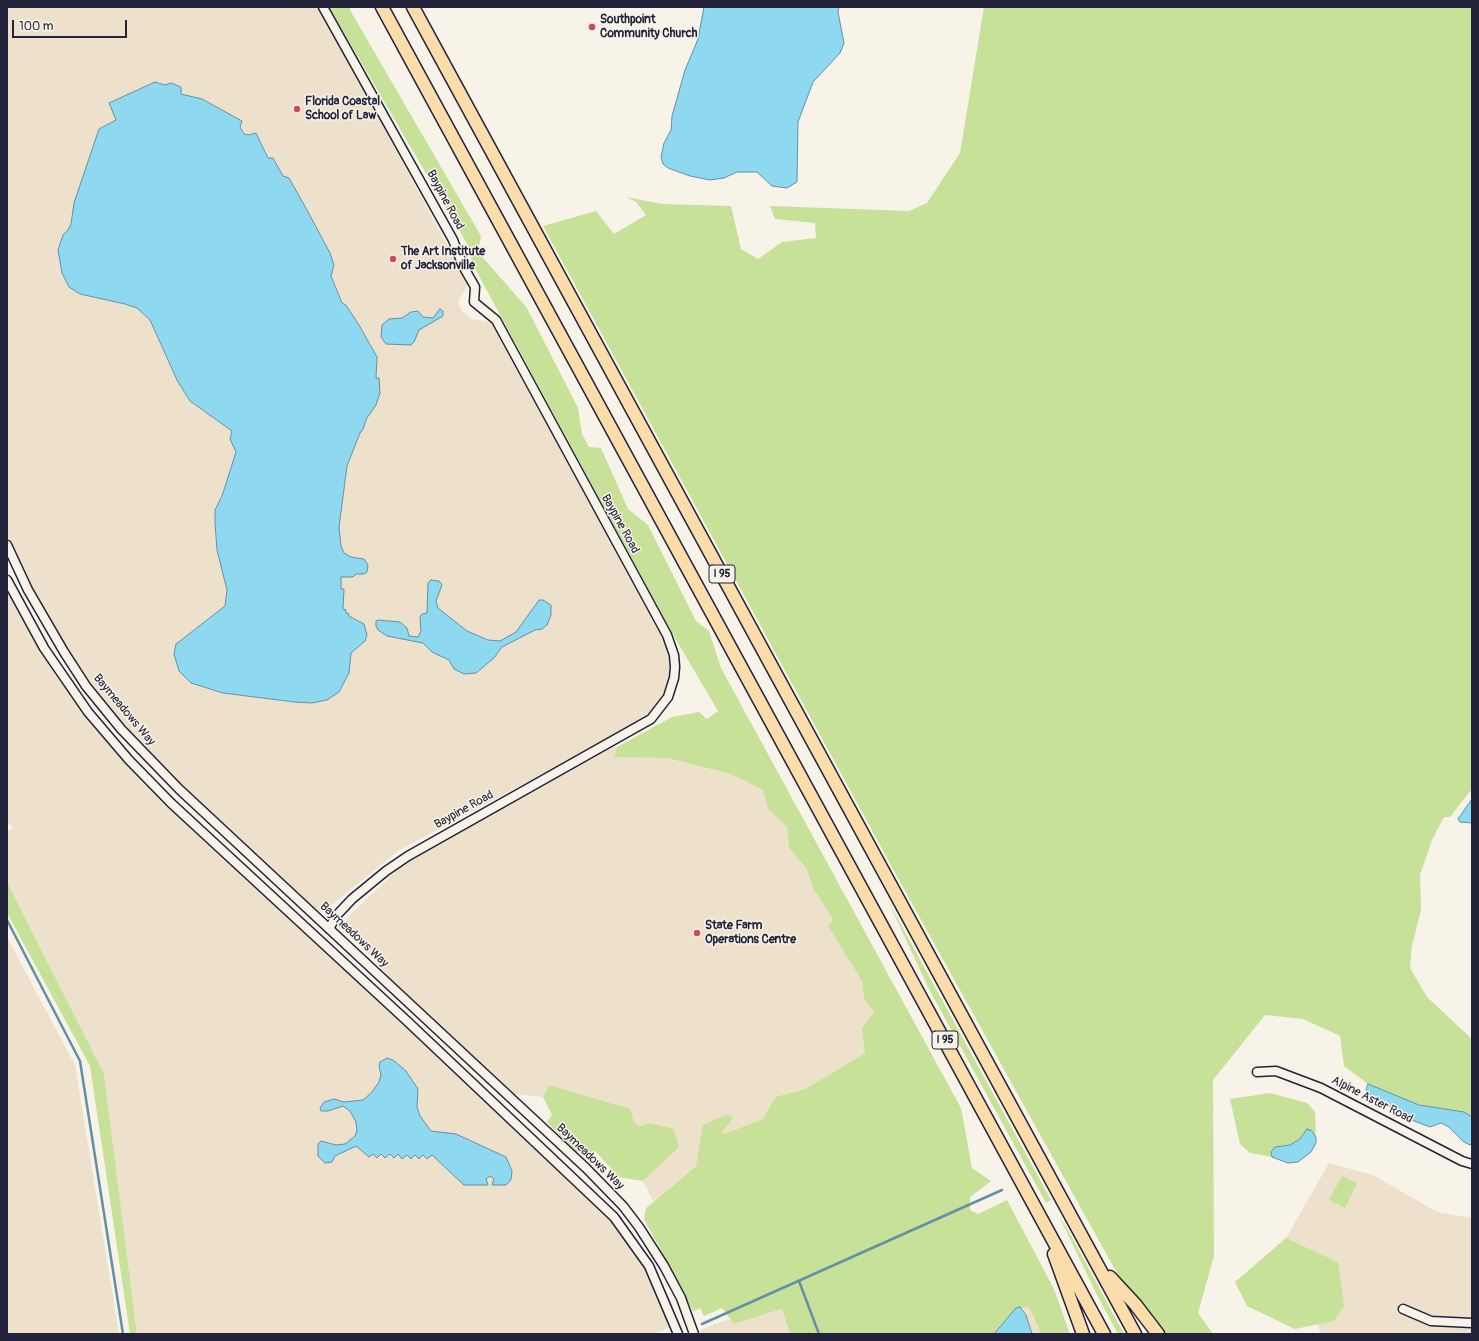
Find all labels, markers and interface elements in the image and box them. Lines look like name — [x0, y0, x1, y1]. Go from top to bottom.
scale bar — [14, 12, 129, 38]
place label: Southpoint Community Church — [600, 13, 697, 41]
text: 100 m — [19, 19, 53, 34]
marker: Southpoint Community Church — [587, 22, 597, 32]
place label: Florida Coastal School of Law — [305, 95, 380, 123]
marker: Florida Coastal School of Law — [292, 104, 302, 114]
street label: Baypine Road — [423, 168, 467, 232]
place label: The Art Institute of Jacksonville — [401, 245, 485, 273]
marker: The Art Institute of Jacksonville — [388, 254, 398, 264]
street label: Baypine Road — [598, 492, 642, 556]
road number: I 95 — [709, 565, 735, 583]
street label: Baymeadows Way — [90, 671, 158, 749]
street label: Baypine Road — [432, 788, 496, 832]
street label: Baymeadows Way — [317, 900, 391, 970]
place label: State Farm Operations Centre — [705, 919, 796, 947]
marker: State Farm Operations Centre — [692, 928, 702, 938]
road number: I 95 — [932, 1031, 958, 1049]
street label: Alpine Aster Road — [1329, 1073, 1415, 1127]
street label: Baymeadows Way — [553, 1121, 627, 1193]

